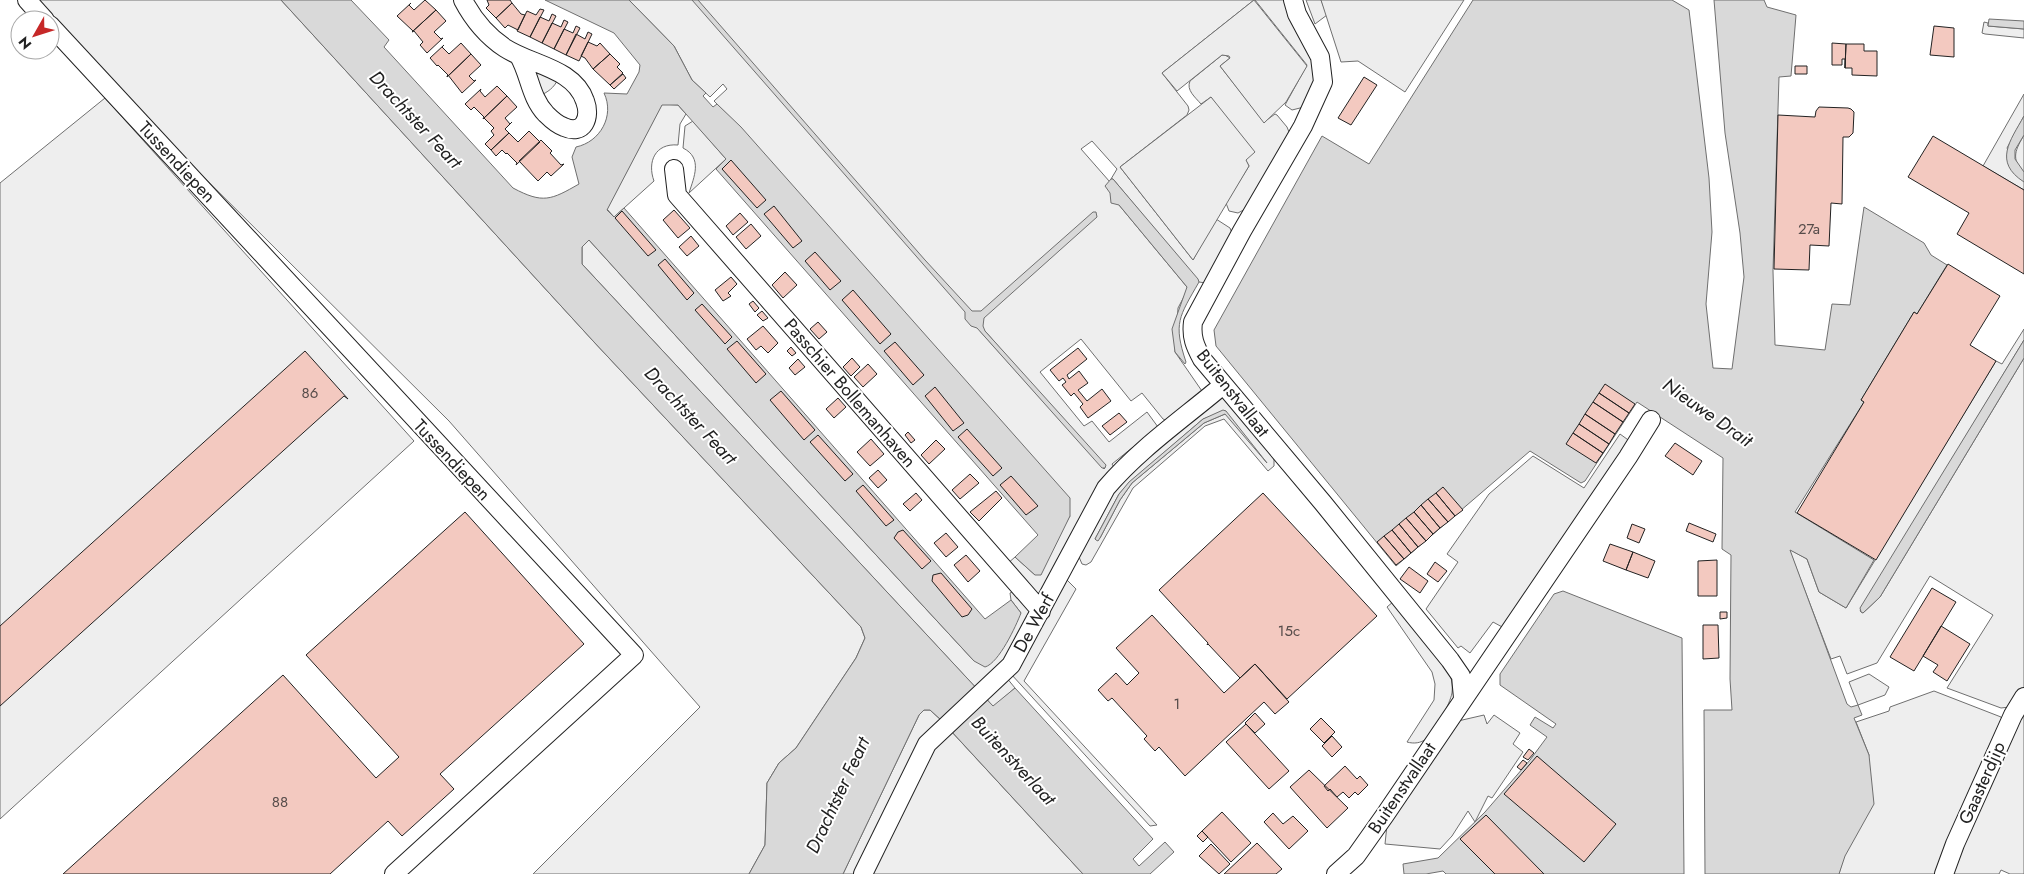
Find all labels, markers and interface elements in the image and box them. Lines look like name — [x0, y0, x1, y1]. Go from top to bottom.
north arrow — [10, 10, 60, 60]
text: N — [14, 33, 36, 54]
water label: Drachtster Feart — [363, 64, 469, 175]
street label: Tussendiepen — [132, 116, 222, 208]
house number: 27a — [1798, 218, 1820, 240]
street label: Passchier Bollemanhaven — [778, 313, 922, 473]
street label: Buitenstvallaat — [1190, 344, 1276, 443]
water label: Drachtster Feart — [638, 360, 744, 471]
water label: Nieuwe Drait — [1657, 371, 1759, 454]
house number: 86 — [302, 382, 318, 404]
street label: Tussendiepen — [407, 414, 497, 506]
street label: De Werf — [1007, 588, 1061, 657]
house number: 15c — [1278, 620, 1300, 642]
house number: 1 — [1174, 693, 1180, 715]
water label: Buitenstverlaat — [965, 710, 1063, 812]
water label: Drachtster Feart — [799, 731, 877, 858]
street label: Buitenstvallaat — [1362, 737, 1443, 839]
street label: Gaasterdjip — [1952, 738, 2012, 828]
house number: 88 — [272, 791, 288, 813]

